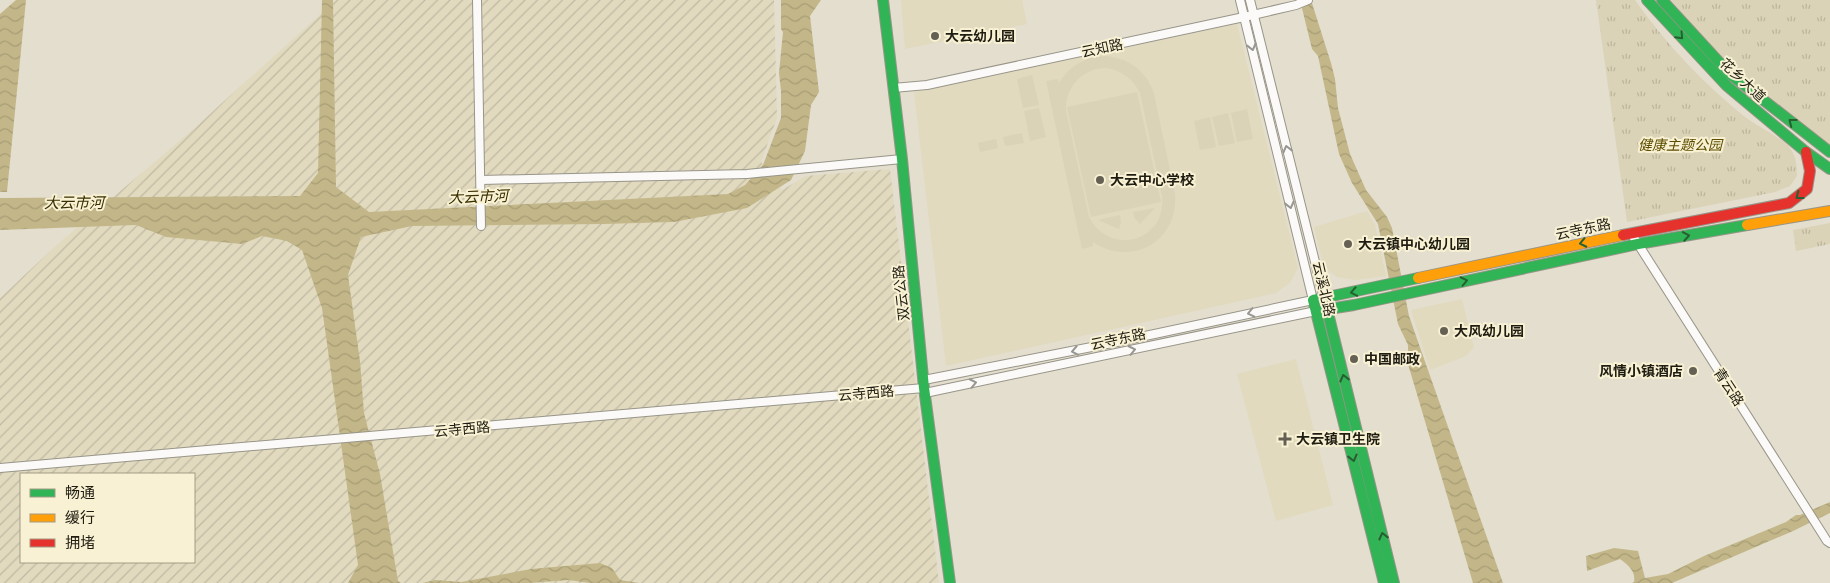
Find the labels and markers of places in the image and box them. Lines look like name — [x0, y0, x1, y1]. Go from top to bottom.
place label: 大云幼儿园 — [945, 29, 1015, 44]
marker: 大云幼儿园 — [929, 30, 941, 42]
place label: 大云中心学校 — [1110, 172, 1194, 188]
marker: 大云中心学校 — [1094, 174, 1106, 186]
place label: 大云镇中心幼儿园 — [1358, 236, 1470, 252]
marker: 大云镇中心幼儿园 — [1342, 238, 1354, 250]
place label: 大风幼儿园 — [1454, 324, 1524, 339]
marker: 大风幼儿园 — [1438, 325, 1450, 337]
place label: 中国邮政 — [1364, 352, 1420, 367]
marker: 中国邮政 — [1348, 353, 1360, 365]
place label: 风情小镇酒店 — [1599, 363, 1683, 379]
marker: 风情小镇酒店 — [1687, 365, 1699, 377]
place label: 大云镇卫生院 — [1296, 431, 1380, 447]
marker: 大云镇卫生院 — [1278, 432, 1292, 446]

